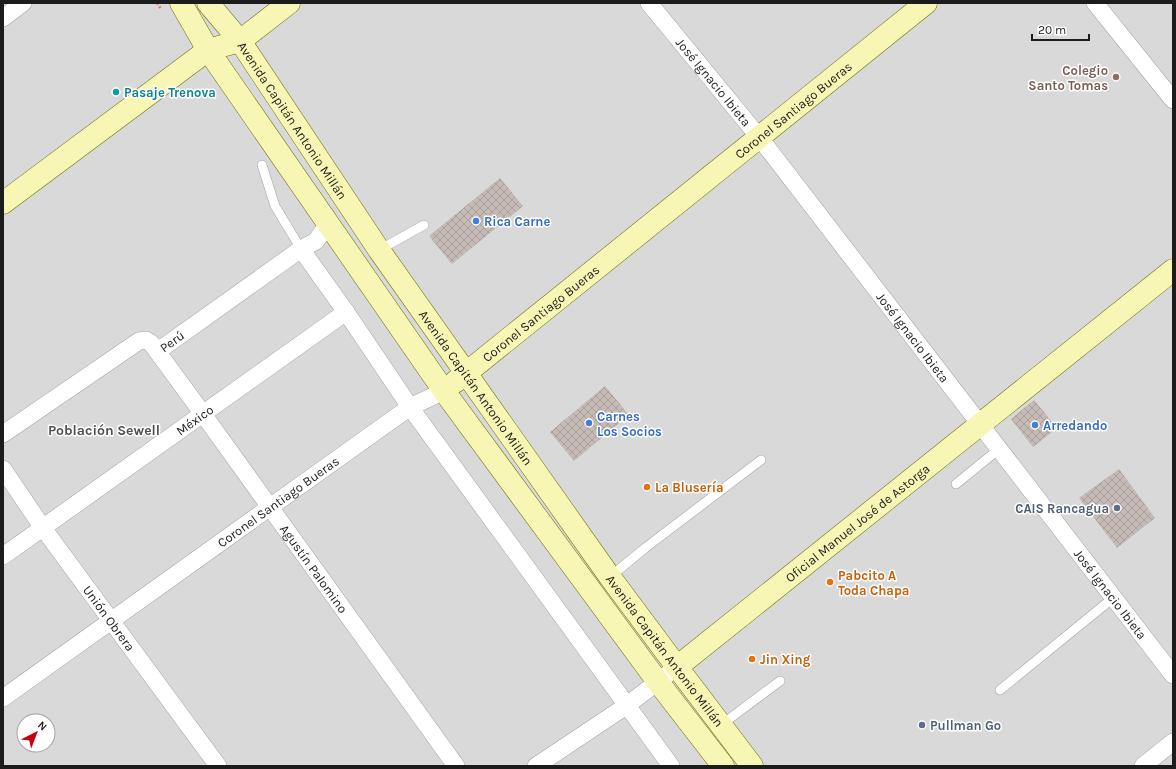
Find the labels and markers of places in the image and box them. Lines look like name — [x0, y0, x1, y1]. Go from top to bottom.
place label: Colegio Santo Tomas — [1028, 63, 1108, 93]
marker: Colegio Santo Tomas — [1111, 72, 1121, 82]
place label: Pasaje Trenova — [124, 85, 216, 100]
marker: Pasaje Trenova — [111, 87, 121, 97]
place label: Rica Carne — [484, 214, 550, 229]
marker: Rica Carne — [471, 216, 481, 226]
place label: Carnes Los Socios — [597, 409, 662, 439]
marker: Carnes Los Socios — [584, 418, 594, 428]
place label: Arredando — [1043, 418, 1107, 433]
marker: Arredando — [1030, 420, 1040, 430]
place label: La Blusería — [655, 480, 724, 495]
marker: La Blusería — [642, 482, 652, 492]
place label: CAIS Rancagua — [1015, 501, 1109, 516]
marker: CAIS Rancagua — [1112, 503, 1122, 513]
place label: Pabcito A Toda Chapa — [838, 568, 909, 598]
marker: Pabcito A Toda Chapa — [825, 577, 835, 587]
place label: Jin Xing — [760, 652, 811, 667]
marker: Jin Xing — [747, 654, 757, 664]
place label: Pullman Go — [930, 718, 1001, 733]
marker: Pullman Go — [917, 720, 927, 730]

